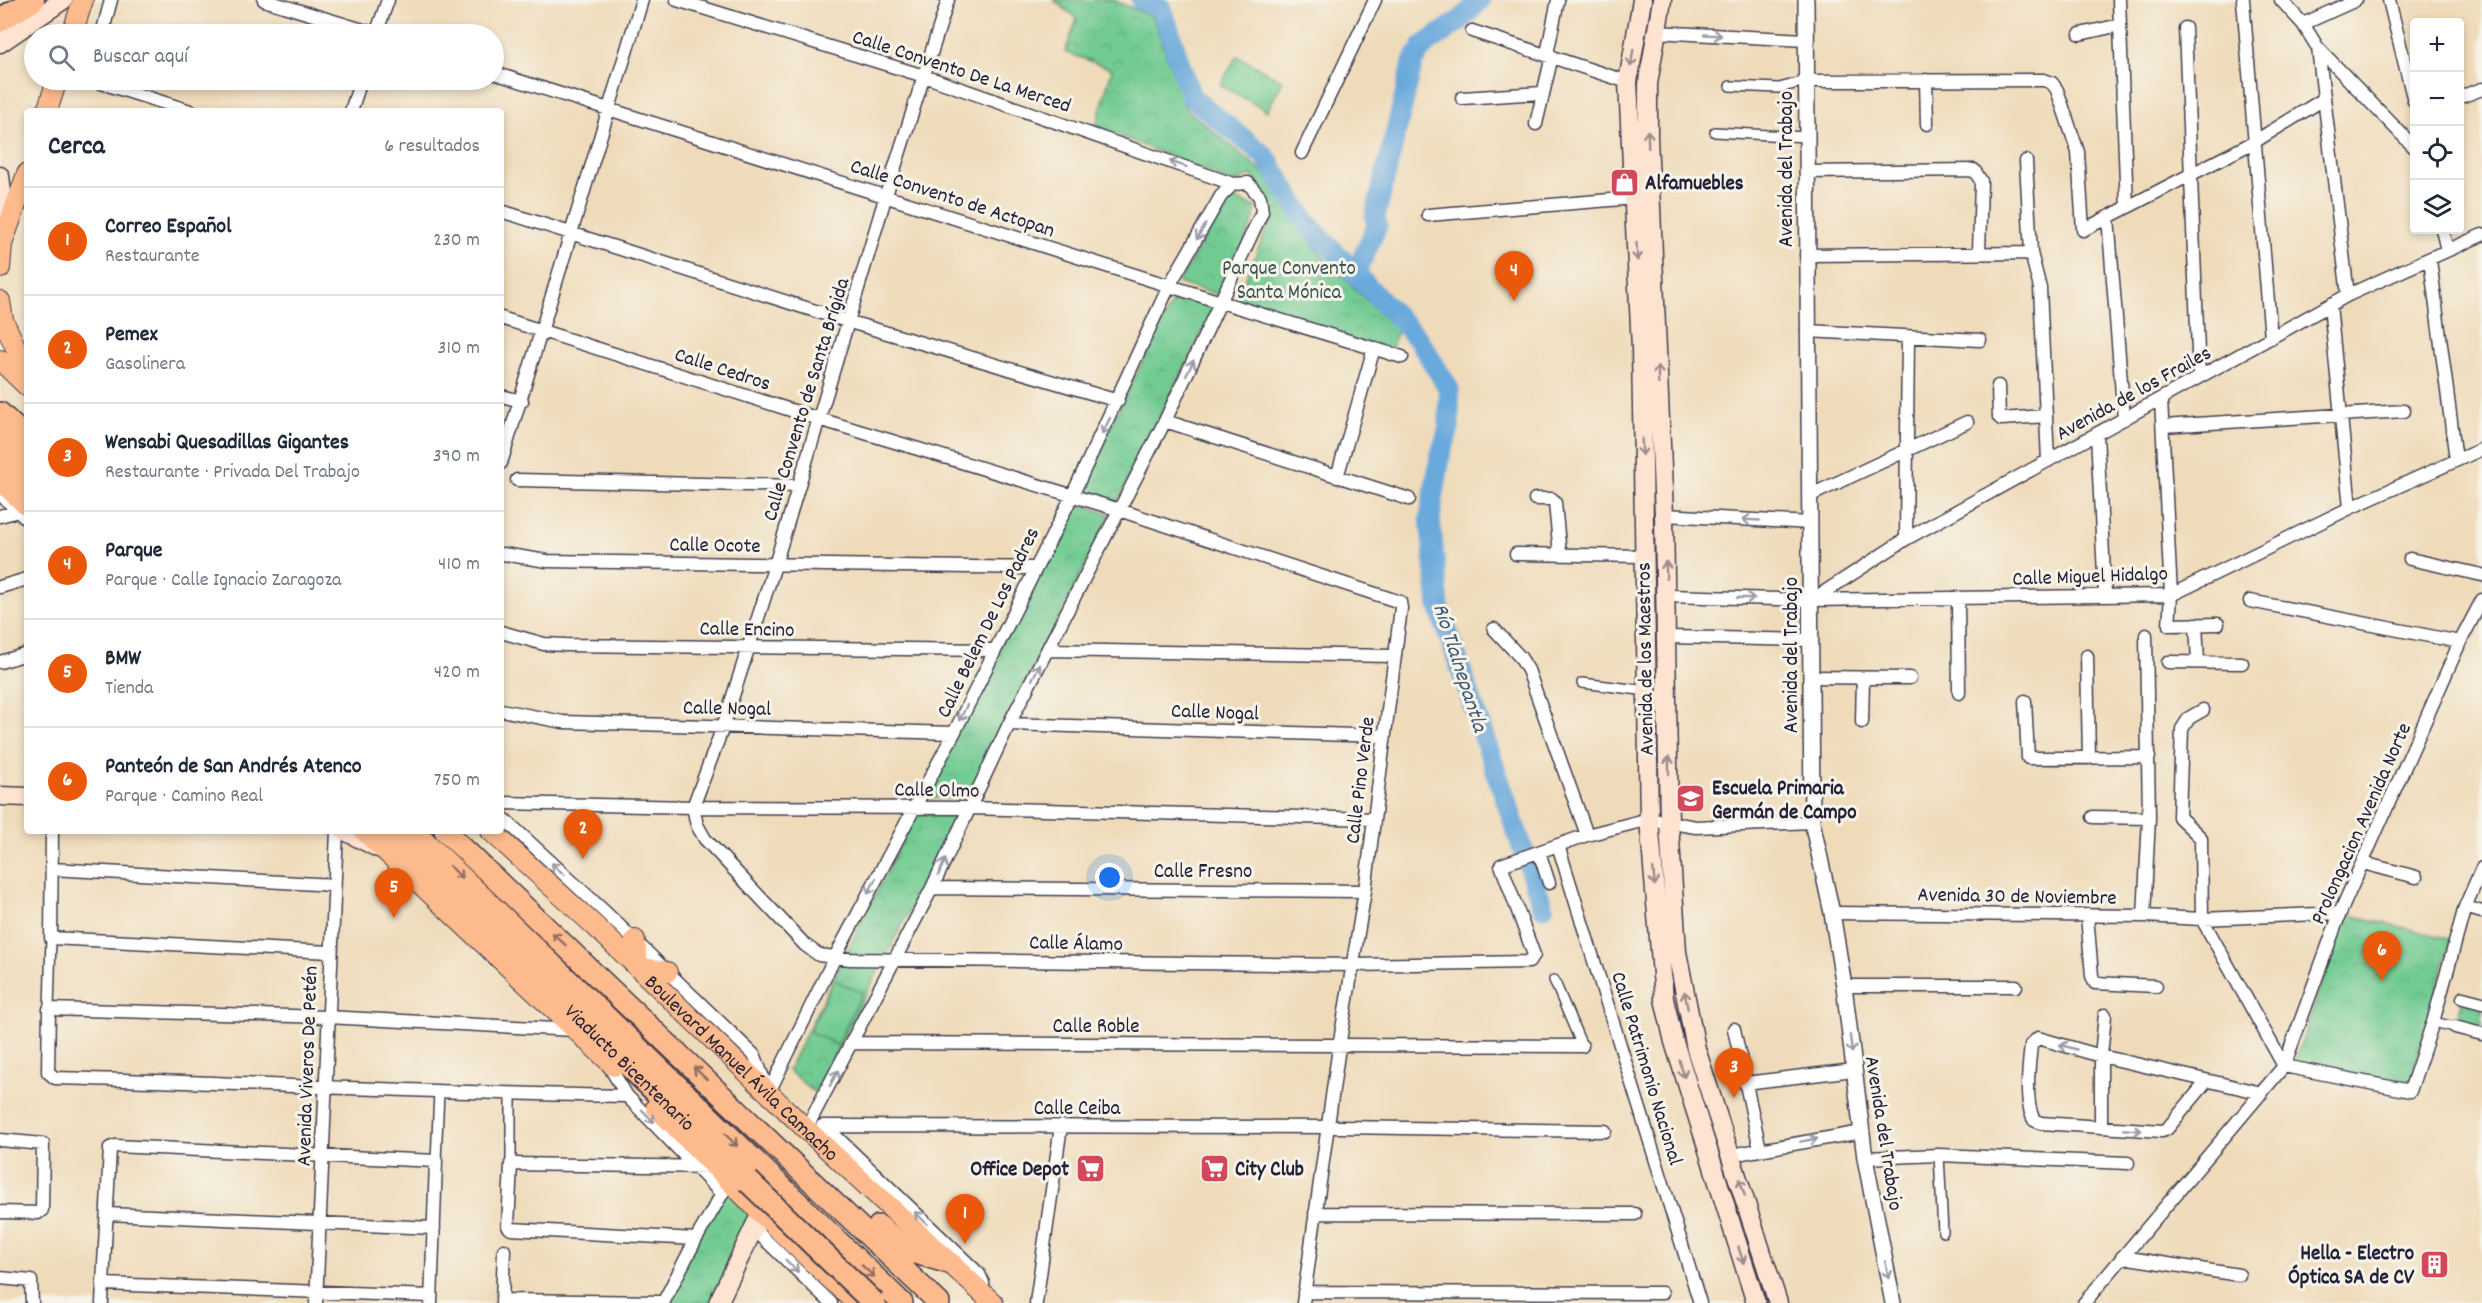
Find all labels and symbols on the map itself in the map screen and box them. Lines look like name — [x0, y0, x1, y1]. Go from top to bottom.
street label: Calle Convento De La Merced — [848, 23, 1074, 122]
one-way arrow — [1703, 30, 1723, 41]
one-way arrow — [1627, 47, 1638, 67]
street label: Avenida del Trabajo — [1773, 91, 1803, 247]
one-way arrow — [1643, 129, 1654, 149]
street label: Calle Convento de Actopan — [846, 153, 1058, 247]
one-way arrow — [1169, 158, 1188, 169]
shop icon: Alfamuebles — [1608, 166, 1640, 198]
place label: Alfamuebles — [1645, 170, 1744, 200]
one-way arrow — [1194, 223, 1206, 240]
one-way arrow — [1631, 242, 1642, 262]
pin: 4 — [1494, 252, 1534, 301]
park label: Parque Convento Santa Mónica — [1222, 255, 1356, 309]
street label: Calle Convento de Santa Brígida — [757, 274, 859, 525]
street label: Avenida de los Frailes — [2051, 339, 2218, 450]
street label: Calle Cedros — [670, 341, 774, 401]
one-way arrow — [1185, 359, 1197, 377]
one-way arrow — [1653, 366, 1664, 386]
one-way arrow — [1099, 416, 1111, 434]
one-way arrow — [1637, 437, 1648, 457]
one-way arrow — [1742, 514, 1762, 525]
street label: Calle Belem De Los Padres — [931, 523, 1049, 724]
street label: Calle Ocote — [669, 531, 761, 563]
street label: Calle Miguel Hidalgo — [2012, 560, 2168, 596]
one-way arrow — [1660, 561, 1672, 581]
street label: Avenida de los Maestros — [1630, 562, 1664, 756]
street label: Avenida del Trabajo — [1778, 577, 1808, 733]
one-way arrow — [1736, 593, 1756, 604]
water label: Río Tlalnepantla — [1423, 600, 1495, 738]
street label: Calle Encino — [699, 615, 795, 647]
one-way arrow — [1030, 664, 1042, 682]
street label: Calle Nogal — [683, 694, 771, 726]
street label: Calle Nogal — [1170, 697, 1259, 731]
one-way arrow — [957, 704, 969, 722]
street label: Calle Pino Verde — [1339, 715, 1385, 846]
street label: Prolongacion Avenida Norte — [2305, 719, 2421, 930]
one-way arrow — [1663, 756, 1674, 776]
place label: Escuela Primaria Germán de Campo — [1712, 775, 1857, 829]
street label: Calle Olmo — [894, 776, 980, 808]
school or university icon: Escuela Primaria Germán de Campo — [1675, 783, 1707, 815]
pin: 2 — [564, 810, 602, 859]
one-way arrow — [936, 858, 948, 876]
street label: Calle Fresno — [1154, 858, 1252, 888]
one-way arrow — [551, 861, 566, 876]
your location — [1095, 863, 1124, 892]
one-way arrow — [449, 865, 464, 879]
one-way arrow — [1649, 867, 1660, 886]
pin: 5 — [374, 868, 414, 918]
one-way arrow — [866, 876, 877, 894]
street label: Avenida 30 de Noviembre — [1917, 881, 2117, 915]
street label: Calle Álamo — [1029, 929, 1123, 961]
one-way arrow — [551, 932, 566, 946]
pin: 6 — [2362, 932, 2402, 981]
street label: Avenida Viveros De Petén — [291, 965, 327, 1167]
street label: Calle Patrimonio Nacional — [1601, 968, 1689, 1169]
street label: Boulevard Manuel Ávila Camacho — [636, 969, 844, 1170]
one-way arrow — [1680, 991, 1691, 1011]
street label: Viaducto Bicentenario — [556, 999, 700, 1140]
street label: Calle Roble — [1052, 1013, 1140, 1043]
one-way arrow — [1845, 1033, 1856, 1053]
one-way arrow — [2059, 1041, 2078, 1052]
pin: 3 — [1714, 1048, 1754, 1098]
street label: Avenida del Trabajo — [1855, 1054, 1909, 1213]
one-way arrow — [1677, 1059, 1688, 1078]
one-way arrow — [693, 1066, 708, 1081]
one-way arrow — [828, 1070, 840, 1087]
street label: Calle Ceiba — [1034, 1095, 1121, 1125]
one-way arrow — [640, 1108, 655, 1123]
one-way arrow — [2123, 1124, 2143, 1135]
one-way arrow — [724, 1133, 739, 1147]
one-way arrow — [1799, 1135, 1819, 1146]
supermarket icon: Office Depot — [1074, 1152, 1106, 1184]
supermarket icon: City Club — [1198, 1152, 1230, 1184]
place label: Office Depot — [970, 1156, 1069, 1186]
place label: City Club — [1235, 1156, 1304, 1186]
one-way arrow — [1736, 1178, 1747, 1197]
pin: 1 — [946, 1194, 984, 1244]
one-way arrow — [914, 1211, 929, 1226]
place label: Hella - Electro Óptica SA de CV — [2288, 1240, 2415, 1294]
one-way arrow — [1736, 1245, 1747, 1264]
building icon: Hella - Electro Óptica SA de CV — [2419, 1248, 2451, 1280]
one-way arrow — [785, 1259, 800, 1273]
one-way arrow — [1882, 1259, 1893, 1279]
one-way arrow — [860, 1264, 875, 1278]

